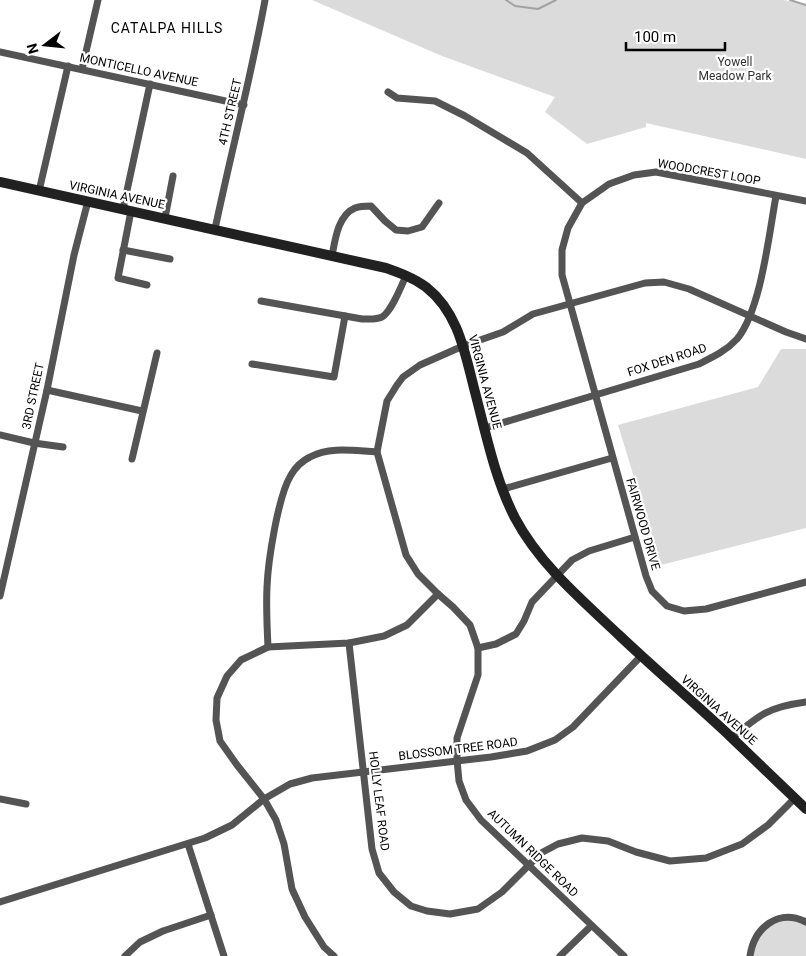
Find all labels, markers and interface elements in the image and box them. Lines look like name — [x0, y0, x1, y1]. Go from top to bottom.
north arrow — [20, 20, 70, 70]
district label: CATALPA HILLS — [111, 20, 223, 36]
scale bar — [626, 20, 725, 52]
text: 100 m — [634, 28, 676, 46]
text: N — [23, 42, 42, 56]
street label: MONTICELLO AVENUE — [78, 51, 200, 89]
park label: Yowell Meadow Park — [698, 55, 772, 83]
street label: 4TH STREET — [216, 77, 244, 147]
street label: WOODCREST LOOP — [656, 156, 762, 188]
street label: VIRGINIA AVENUE — [68, 178, 166, 212]
street label: VIRGINIA AVENUE — [466, 333, 504, 431]
street label: FOX DEN ROAD — [625, 341, 709, 379]
street label: 3RD STREET — [19, 361, 47, 431]
street label: FAIRWOOD DRIVE — [623, 476, 663, 572]
street label: VIRGINIA AVENUE — [678, 672, 760, 748]
street label: BLOSSOM TREE ROAD — [398, 735, 518, 763]
street label: HOLLY LEAF ROAD — [366, 750, 392, 852]
street label: AUTUMN RIDGE ROAD — [485, 806, 581, 900]

